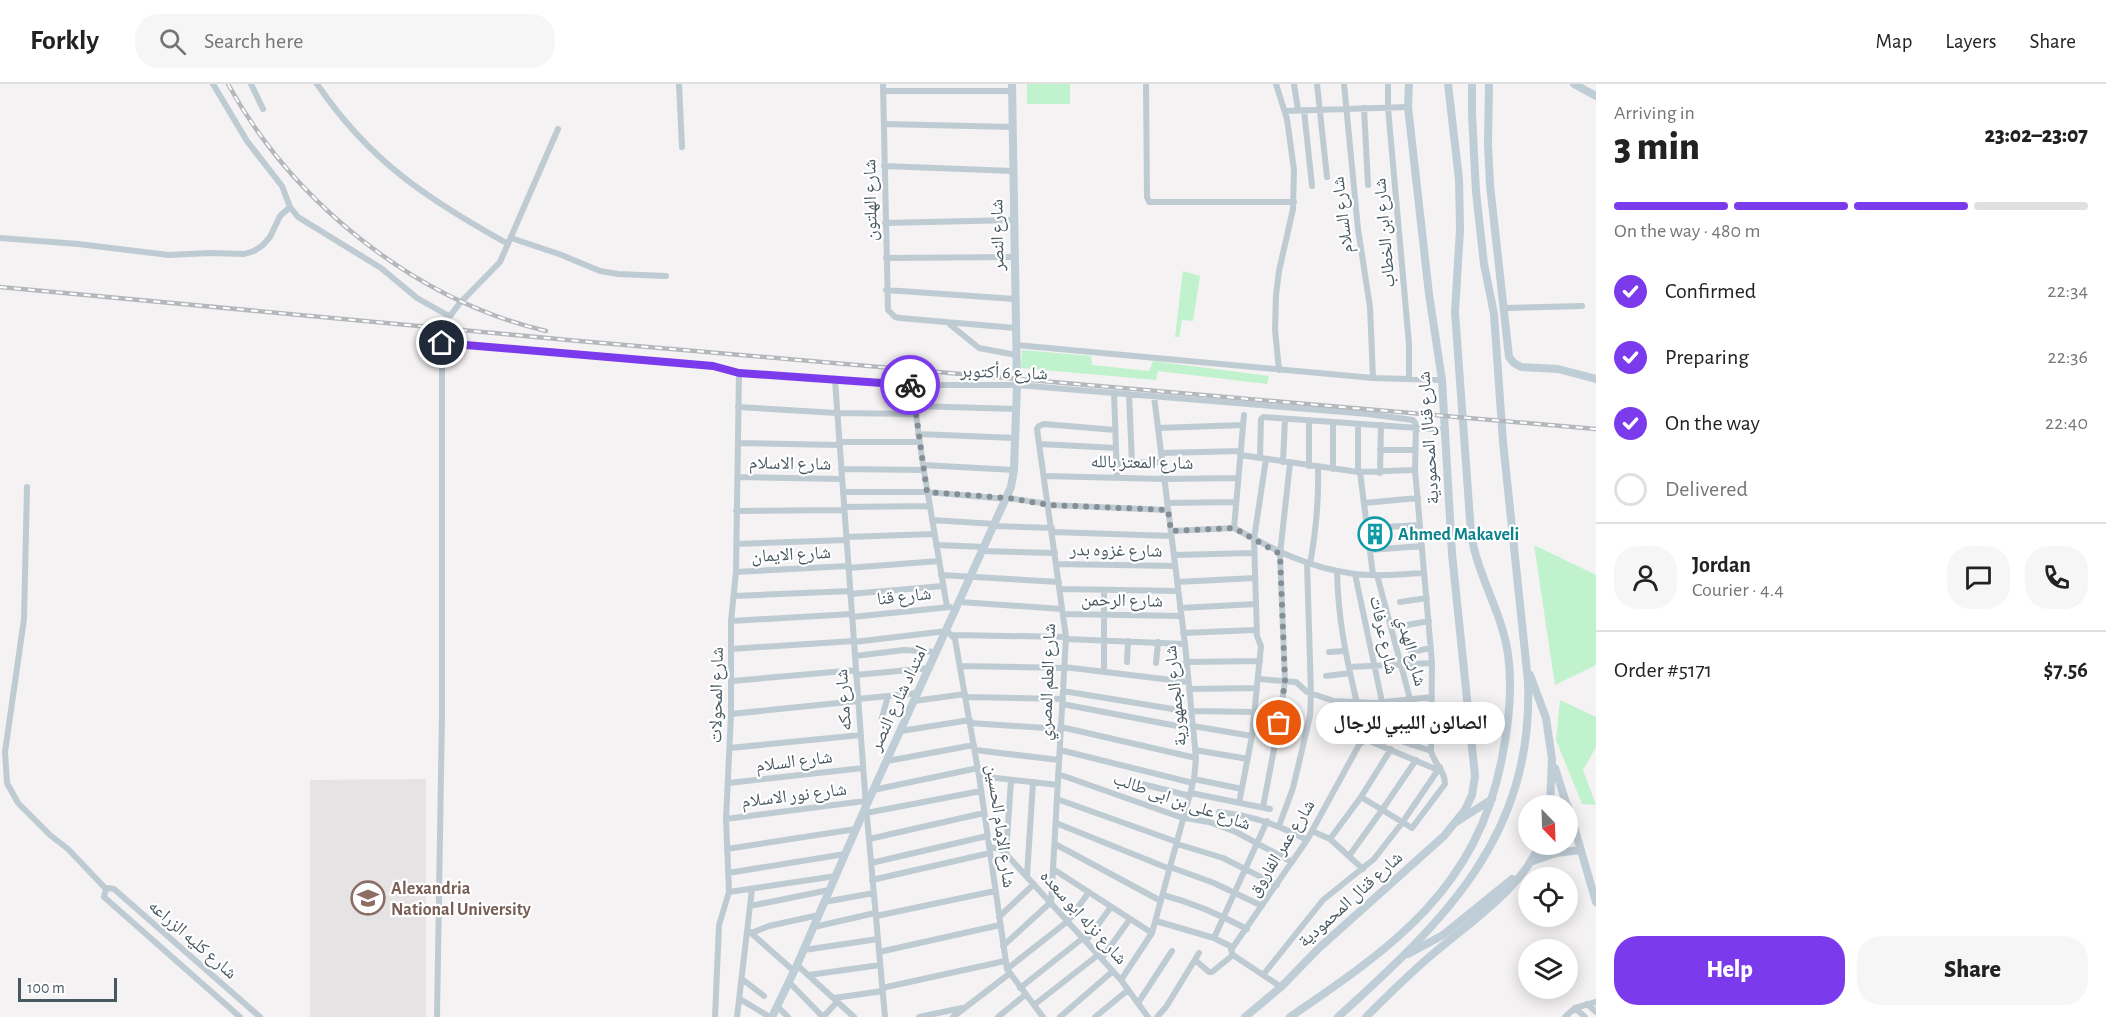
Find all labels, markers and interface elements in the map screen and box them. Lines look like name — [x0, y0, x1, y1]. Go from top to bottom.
search box — [135, 14, 555, 68]
icon: search — [156, 25, 189, 58]
text: Forkly — [30, 27, 99, 55]
text: Search here — [204, 30, 303, 52]
text: Map — [1876, 31, 1912, 52]
text: Layers — [1945, 31, 1996, 52]
text: Share — [2029, 31, 2076, 52]
text: Arriving in — [1614, 103, 1695, 123]
text: 23:02–23:07 — [1985, 124, 2088, 146]
text: 3 min — [1614, 128, 1700, 167]
street label: شارع الهلتون — [861, 159, 882, 241]
street label: شارع السلام — [1329, 175, 1359, 254]
street label: شارع ابن الخطاب — [1371, 177, 1400, 288]
street label: شارع النصر — [988, 199, 1009, 272]
text: On the way · 480 m — [1614, 221, 1760, 241]
icon: check — [1614, 275, 1647, 308]
text: Confirmed — [1665, 280, 1756, 302]
text: 22:34 — [2047, 281, 2088, 301]
pin — [416, 317, 467, 368]
icon: home — [425, 326, 458, 359]
icon: check — [1614, 341, 1647, 374]
text: Preparing — [1665, 346, 1749, 368]
text: 22:36 — [2048, 347, 2088, 367]
courier — [880, 355, 940, 415]
street label: شارع 6 أكتوبر — [959, 360, 1048, 385]
icon: bike — [894, 369, 927, 402]
street label: شارع قنال المحمودية — [1415, 371, 1444, 505]
icon: check — [1614, 407, 1647, 440]
text: On the way — [1665, 412, 1760, 434]
text: 22:40 — [2045, 413, 2088, 433]
street label: شارع المعتز بالله — [1090, 453, 1194, 474]
street label: شارع الاسلام — [749, 454, 831, 476]
text: Delivered — [1665, 478, 1748, 500]
building icon: Ahmed Makaveli — [1357, 516, 1393, 552]
place label: Ahmed Makaveli — [1398, 526, 1519, 544]
street label: شارع غزوه بدر — [1068, 541, 1162, 562]
street label: شارع الايمان — [751, 544, 831, 567]
button: person — [1614, 546, 1677, 609]
button: chat — [1947, 546, 2010, 609]
button: phone — [2025, 546, 2088, 609]
text: Jordan — [1692, 554, 1751, 576]
text: Courier · 4.4 — [1692, 580, 1784, 600]
street label: شارع قنا — [876, 585, 932, 610]
street label: شارع الرحمن — [1081, 591, 1163, 612]
street label: شارع عرفات — [1365, 594, 1400, 676]
street label: شارع الهدي — [1389, 614, 1429, 689]
street label: شارع العلم المصري — [1037, 623, 1064, 741]
street label: امتداد شارع النصر — [866, 643, 932, 755]
street label: شارع الجمهورية — [1162, 645, 1191, 747]
street label: شارع المحولات — [707, 647, 728, 743]
text: Order #5171 — [1614, 659, 1712, 681]
text: $7.56 — [2043, 659, 2088, 681]
street label: شارع مكه — [833, 668, 856, 731]
pin — [1253, 697, 1304, 748]
callout: الصالون الليبي للرجال — [1315, 702, 1504, 744]
icon: bag — [1262, 706, 1295, 739]
text: الصالون الليبي للرجال — [1333, 713, 1488, 733]
street label: شارع السلام — [755, 748, 834, 778]
street label: شارع الإمام الحسين — [980, 763, 1018, 889]
street label: شارع على بن ابى طالب — [1110, 770, 1253, 835]
street label: شارع نور الاسلام — [741, 781, 848, 813]
north arrow — [1518, 795, 1578, 855]
map controls — [1518, 795, 1578, 999]
street label: شارع عمر الفاروق — [1245, 797, 1320, 901]
street label: شارع قنال المحمودية — [1295, 848, 1407, 952]
street label: شارع نزله ابو سعده — [1036, 867, 1130, 969]
button: locate — [1518, 867, 1578, 927]
school or university icon: Alexandria National University — [350, 880, 386, 916]
place label: Alexandria National University — [391, 880, 532, 919]
street label: شارع كليه الزراعه — [144, 897, 240, 984]
button: Help — [1614, 936, 1845, 1005]
button: Share — [1857, 936, 2088, 1005]
button: layers — [1518, 939, 1578, 999]
scale bar — [18, 975, 117, 1002]
text: 100 m — [27, 980, 65, 996]

